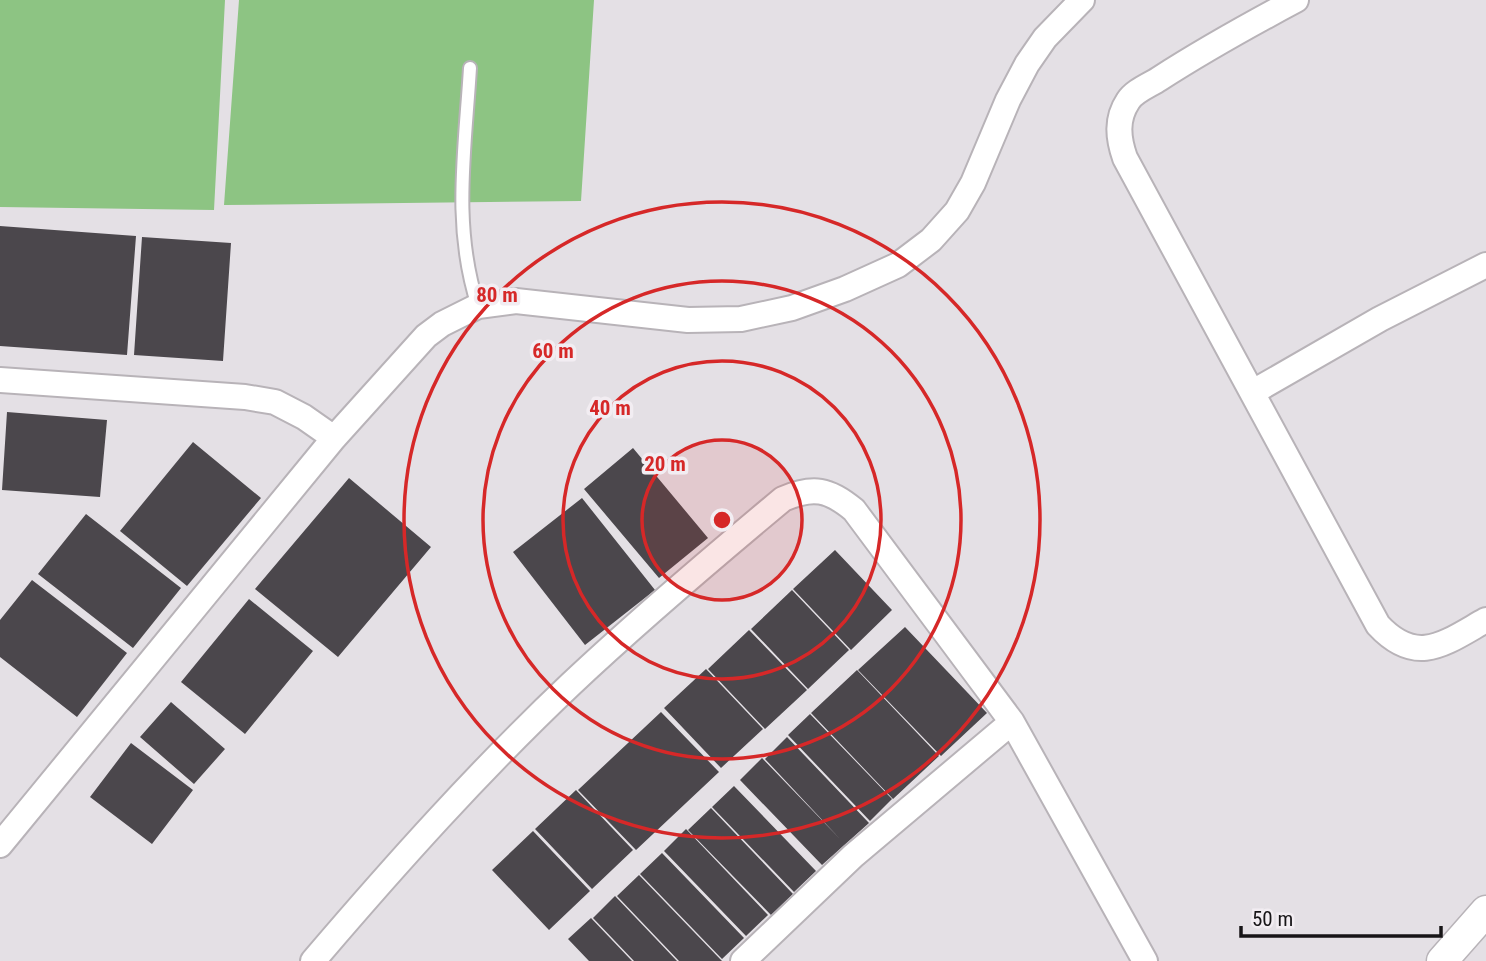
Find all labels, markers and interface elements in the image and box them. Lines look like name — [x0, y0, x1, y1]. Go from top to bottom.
text: 80 m — [476, 283, 518, 307]
text: 60 m — [532, 339, 574, 363]
text: 40 m — [589, 396, 631, 420]
text: 20 m — [644, 452, 686, 476]
centre of rings — [710, 508, 734, 532]
scale bar — [1241, 894, 1440, 938]
text: 50 m — [1252, 907, 1293, 931]

